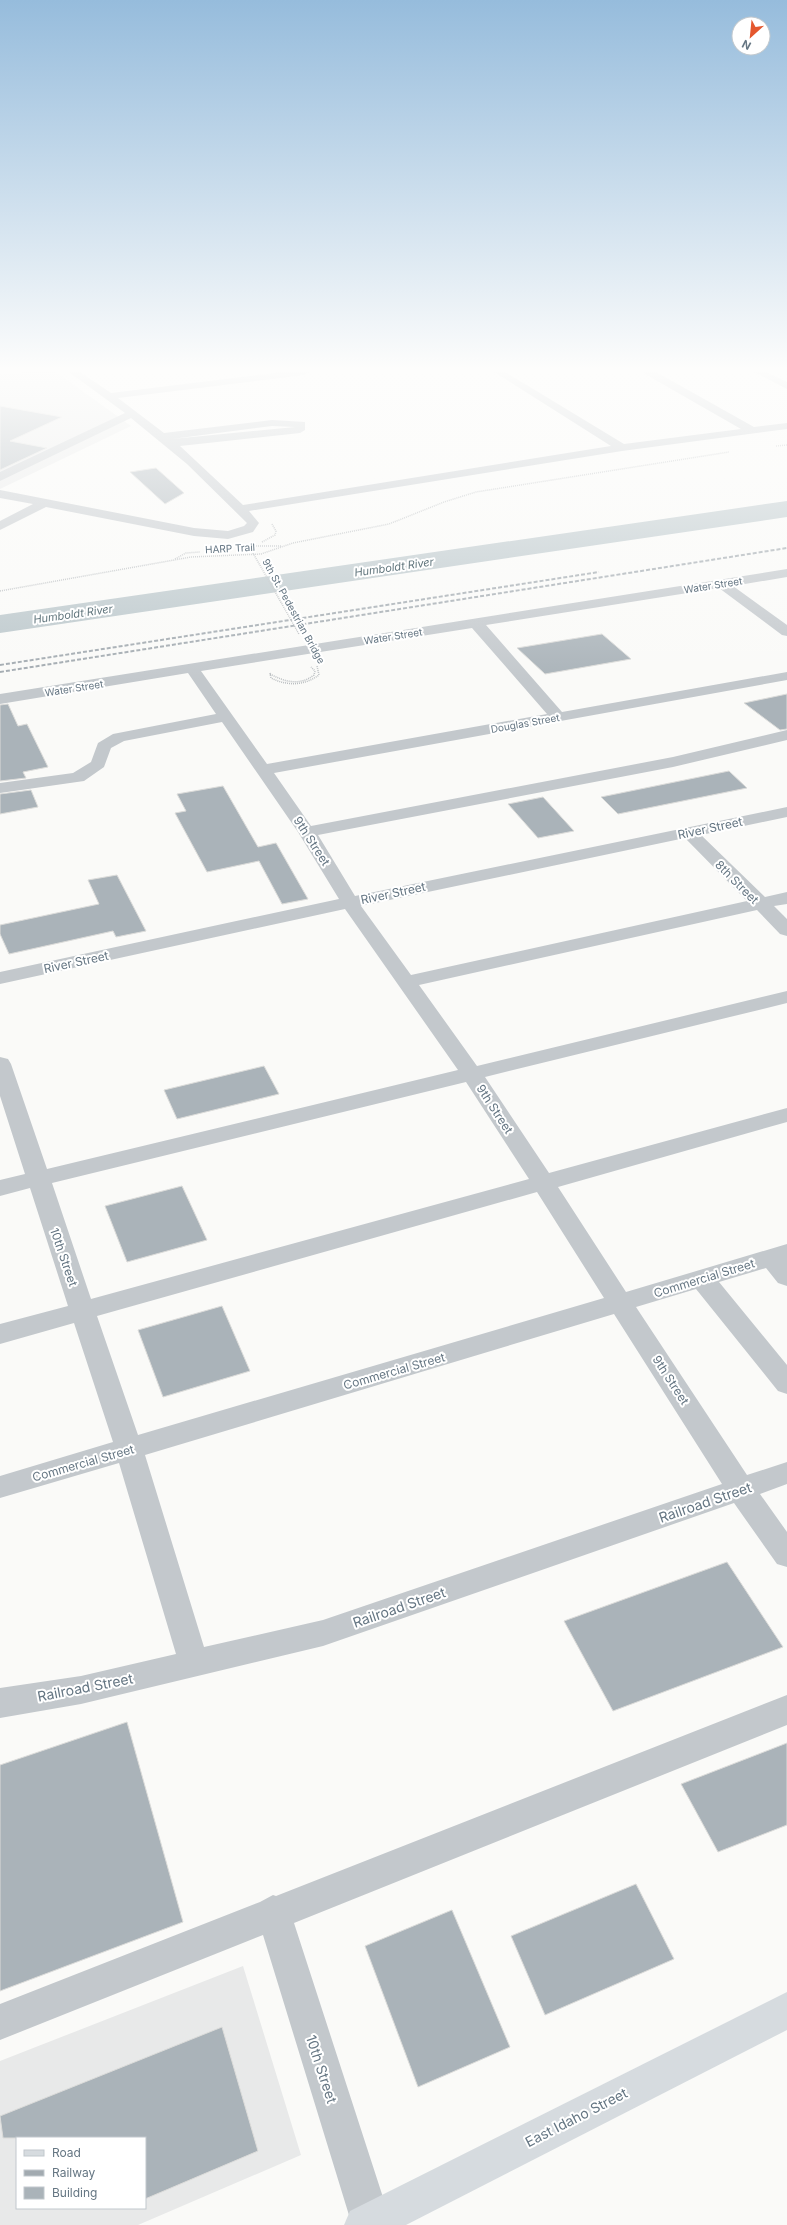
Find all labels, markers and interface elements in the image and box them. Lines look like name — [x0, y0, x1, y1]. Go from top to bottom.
north arrow — [731, 16, 771, 56]
text: N — [740, 37, 753, 53]
street label: HARP Trail — [205, 541, 255, 555]
water label: Humboldt River — [353, 554, 435, 580]
street label: 9th St. Pedestrian Bridge — [260, 556, 328, 666]
street label: Water Street — [683, 574, 744, 596]
water label: Humboldt River — [32, 601, 114, 627]
street label: Water Street — [363, 625, 424, 647]
street label: Water Street — [44, 677, 105, 699]
street label: Douglas Street — [490, 711, 561, 735]
street label: 9th Street — [290, 813, 334, 869]
street label: River Street — [676, 814, 744, 842]
street label: 8th Street — [712, 857, 762, 907]
street label: River Street — [359, 879, 427, 907]
street label: River Street — [42, 948, 110, 976]
street label: 9th Street — [473, 1081, 517, 1137]
street label: 10th Street — [47, 1226, 81, 1288]
street label: Commercial Street — [652, 1255, 756, 1301]
street label: Commercial Street — [341, 1349, 447, 1393]
street label: 9th Street — [649, 1352, 693, 1408]
street label: Commercial Street — [30, 1441, 136, 1485]
street label: Railroad Street — [656, 1478, 754, 1526]
street label: Railroad Street — [350, 1583, 448, 1631]
street label: Railroad Street — [36, 1669, 135, 1705]
street label: 10th Street — [303, 2033, 341, 2106]
street label: East Idaho Street — [522, 2084, 630, 2150]
legend — [16, 2137, 146, 2209]
text: Road — [52, 2145, 81, 2160]
text: Railway — [52, 2165, 96, 2180]
text: Building — [52, 2185, 97, 2200]

